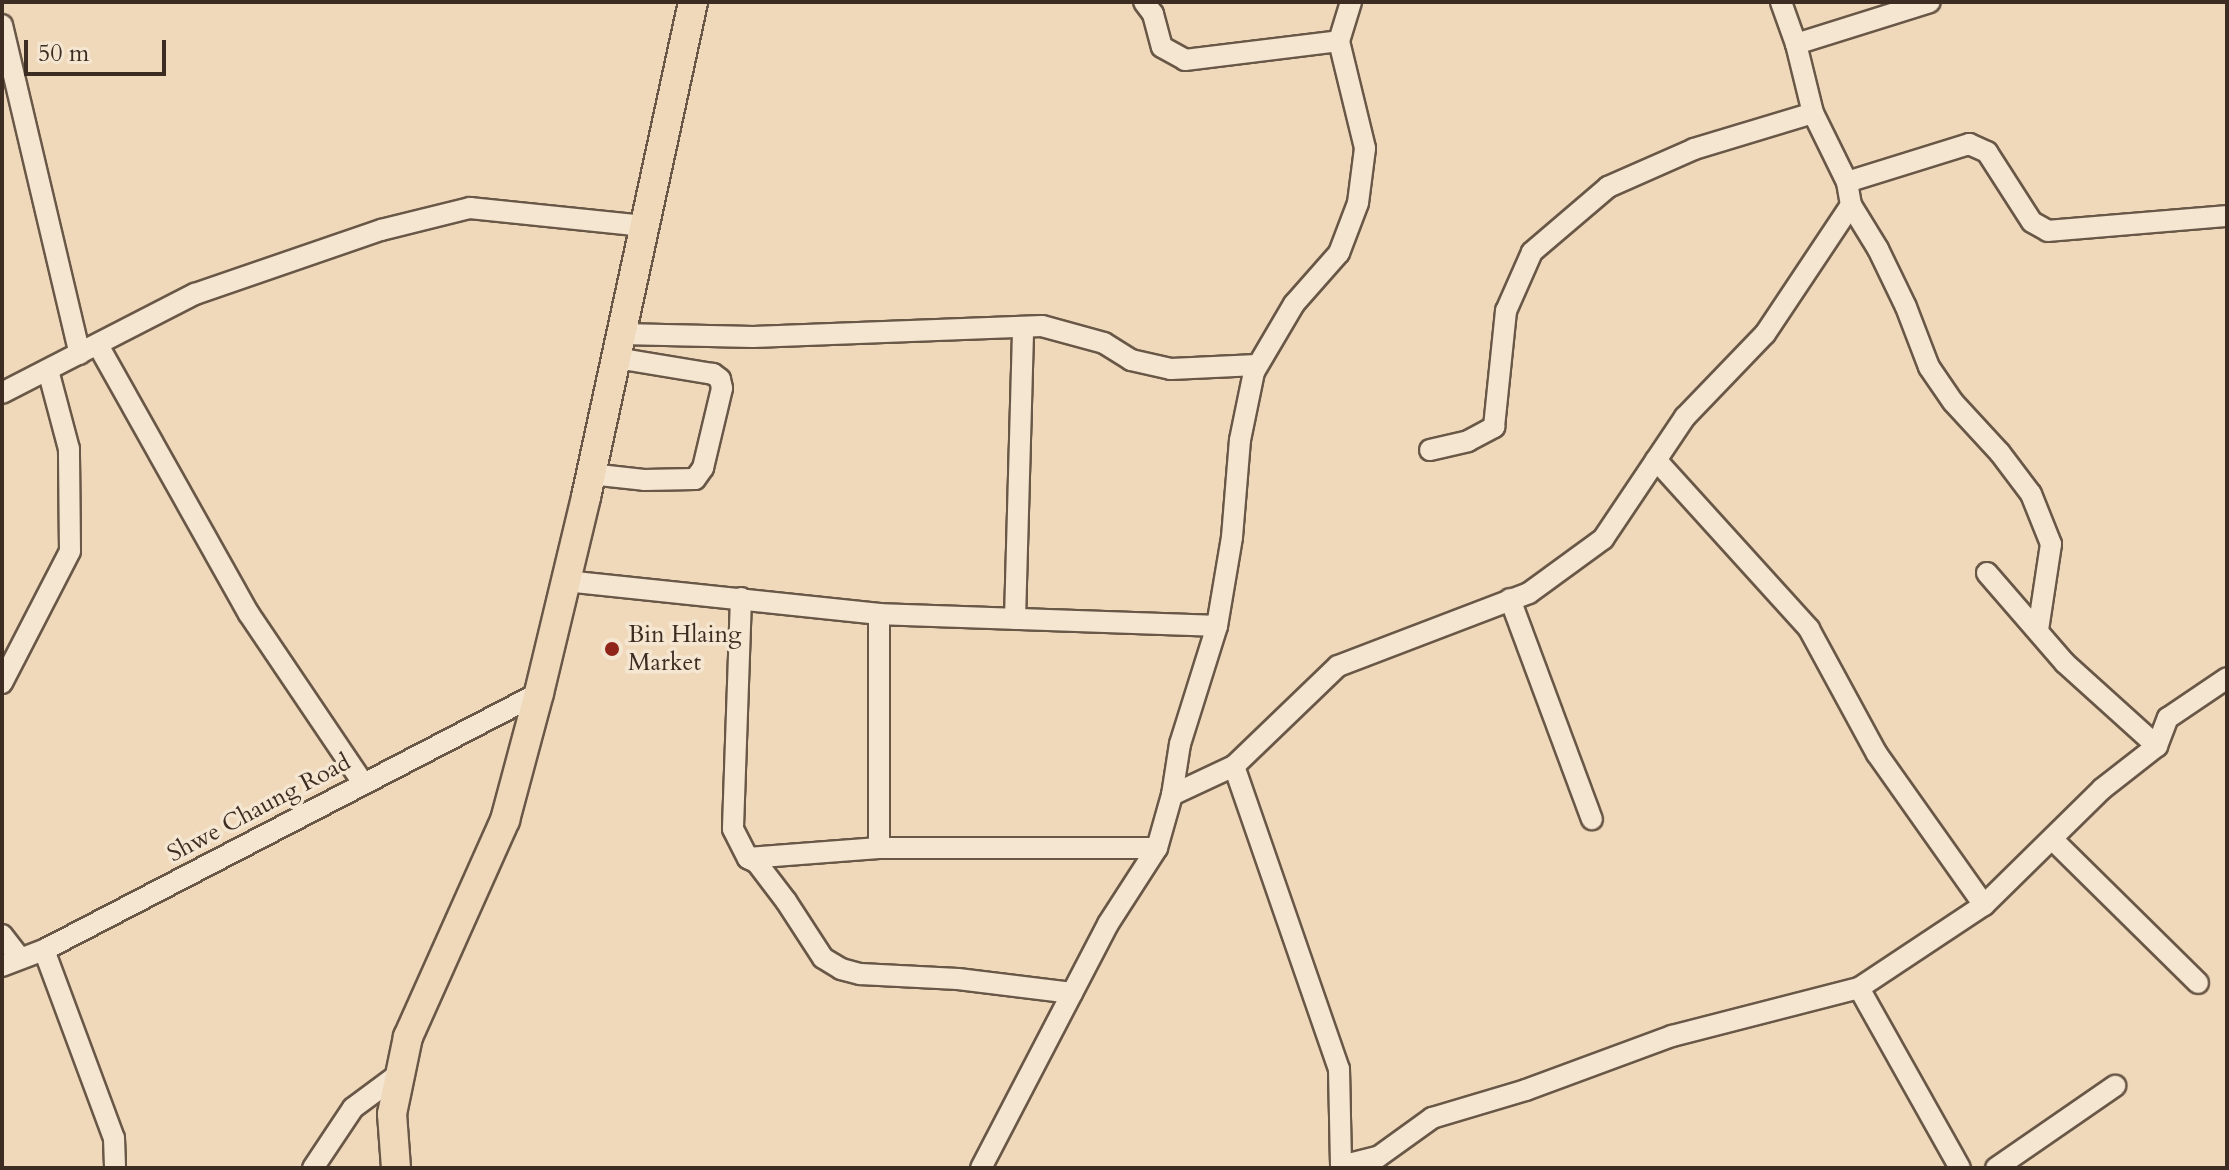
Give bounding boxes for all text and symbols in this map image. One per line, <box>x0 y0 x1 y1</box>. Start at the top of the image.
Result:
scale bar <box>28 24 170 74</box>
text: 50 m <box>38 37 89 70</box>
place label: Bin Hlaing Market <box>628 621 742 677</box>
marker: Bin Hlaing Market <box>603 640 621 658</box>
street label: Shwe Chaung Road <box>163 748 355 868</box>

